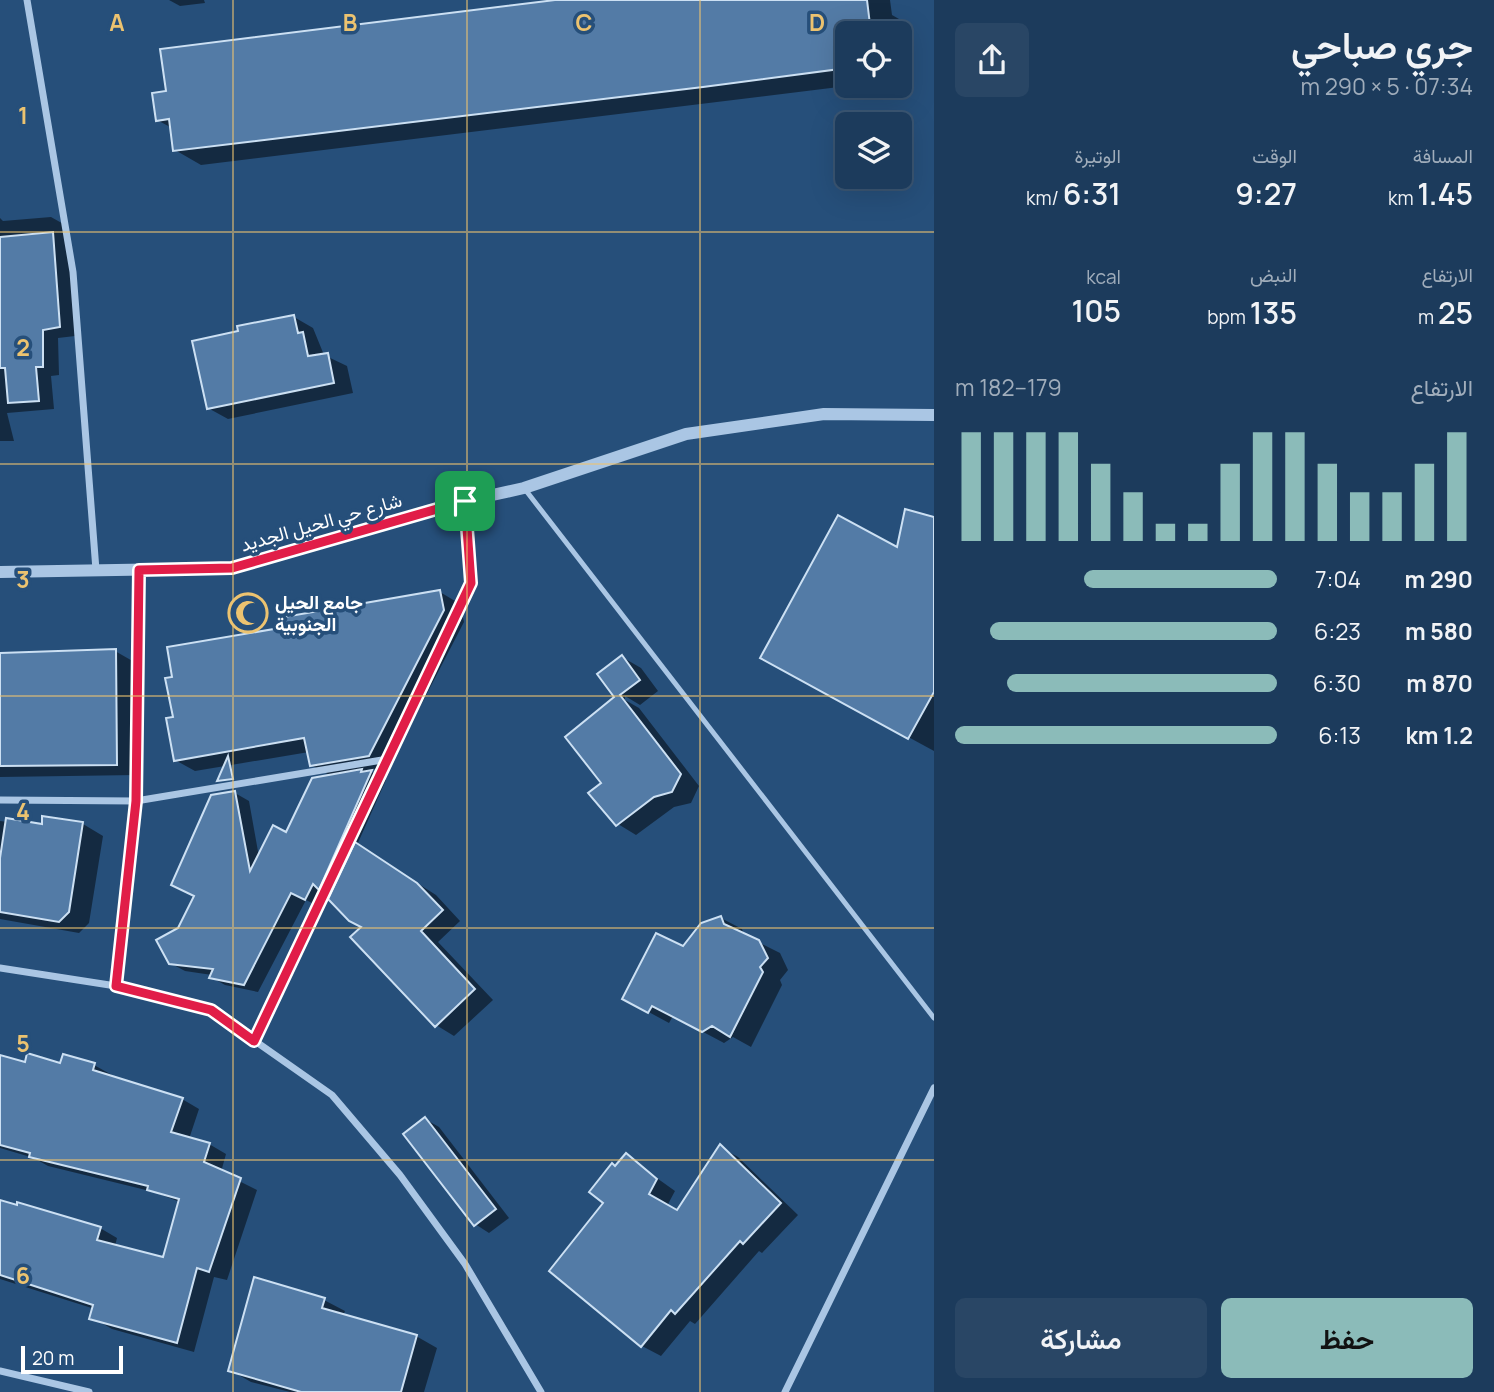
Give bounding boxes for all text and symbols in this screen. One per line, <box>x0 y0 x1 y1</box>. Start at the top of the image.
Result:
text: A <box>109 6 125 38</box>
text: B <box>343 6 357 38</box>
text: C <box>576 6 593 38</box>
text: D <box>809 6 825 38</box>
text: جري صباحي <box>1291 18 1473 70</box>
map controls <box>835 21 912 189</box>
button: locate <box>835 21 912 98</box>
button: share <box>955 23 1029 97</box>
text: 07:34 · 5 × 290 m <box>1301 70 1473 102</box>
text: 1 <box>18 99 28 131</box>
button: layers <box>835 112 912 189</box>
text: الوتيرة <box>1075 143 1121 169</box>
text: الوقت <box>1252 143 1297 169</box>
text: المسافة <box>1413 143 1473 169</box>
text: 6:31 <box>1063 173 1121 214</box>
text: 9:27 <box>1235 173 1297 214</box>
text: 1.45 <box>1417 173 1473 214</box>
text: /km <box>1026 185 1063 211</box>
text: km <box>1388 185 1417 211</box>
text: النبض <box>1250 262 1297 288</box>
text: الارتفاع <box>1421 262 1473 288</box>
text: kcal <box>1086 264 1121 290</box>
text: 105 <box>1072 290 1121 331</box>
text: 135 <box>1250 292 1297 333</box>
text: 25 <box>1438 292 1473 333</box>
text: bpm <box>1207 304 1250 330</box>
text: m <box>1418 304 1438 330</box>
text: 2 <box>16 331 30 363</box>
text: 179–182 m <box>955 371 1062 403</box>
text: الارتفاع <box>1411 371 1473 403</box>
pin <box>435 471 495 531</box>
icon: arrive <box>446 482 484 520</box>
street label: شارع حي الحيل الجديد <box>237 487 406 560</box>
text: 3 <box>16 563 30 595</box>
text: 7:04 <box>1315 563 1361 595</box>
text: 290 m <box>1405 563 1473 595</box>
place label: جامع الحيل الجنوبية <box>275 589 363 637</box>
mosque icon: جامع الحيل الجنوبية <box>227 592 269 634</box>
text: 6:23 <box>1314 615 1361 647</box>
text: 580 m <box>1405 615 1473 647</box>
text: 6:30 <box>1313 667 1361 699</box>
text: 870 m <box>1406 667 1473 699</box>
text: 6:13 <box>1318 719 1361 751</box>
text: 1.2 km <box>1405 719 1473 751</box>
text: 4 <box>16 795 30 827</box>
text: 5 <box>16 1027 30 1059</box>
text: 6 <box>16 1259 30 1291</box>
button: مشاركة <box>955 1298 1207 1378</box>
button: حفظ <box>1221 1298 1473 1378</box>
scale bar <box>21 1343 122 1375</box>
text: 20 m <box>32 1345 74 1371</box>

